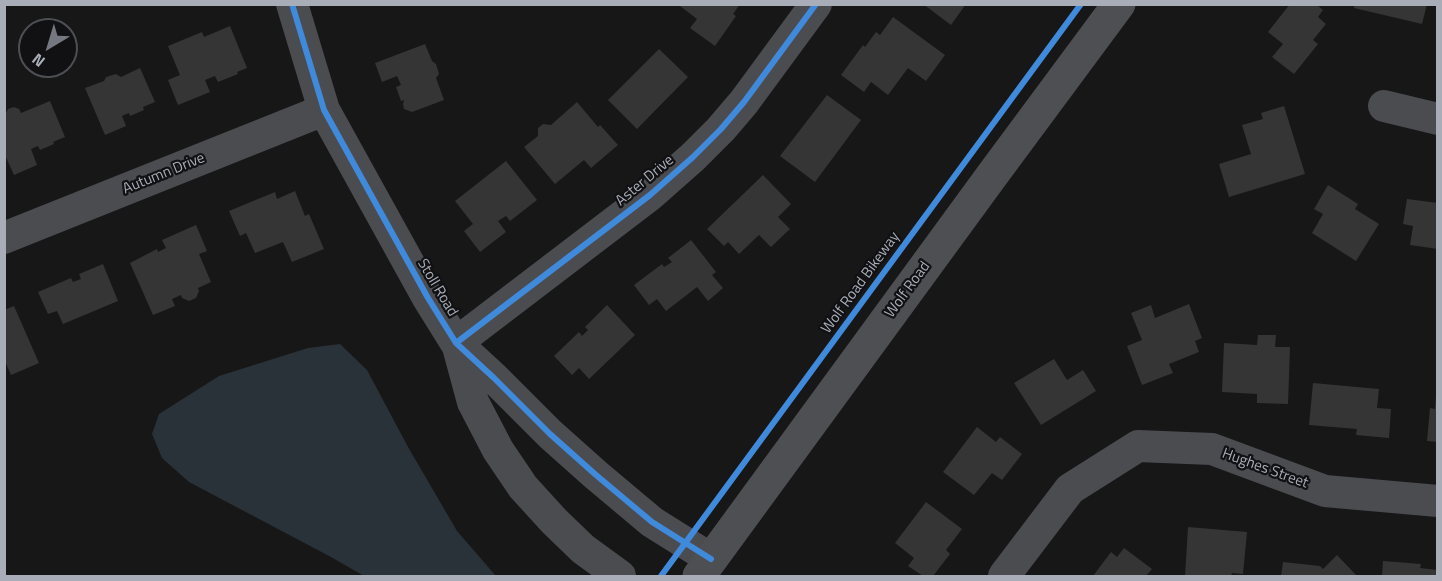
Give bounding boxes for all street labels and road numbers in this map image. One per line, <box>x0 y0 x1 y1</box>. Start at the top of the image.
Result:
street label: Autumn Drive <box>120 149 208 199</box>
street label: Aster Drive <box>612 152 678 210</box>
street label: Wolf Road Bikeway <box>818 229 904 337</box>
street label: Stoll Road <box>413 256 461 320</box>
street label: Wolf Road <box>882 258 934 322</box>
street label: Hughes Street <box>1219 445 1311 493</box>

